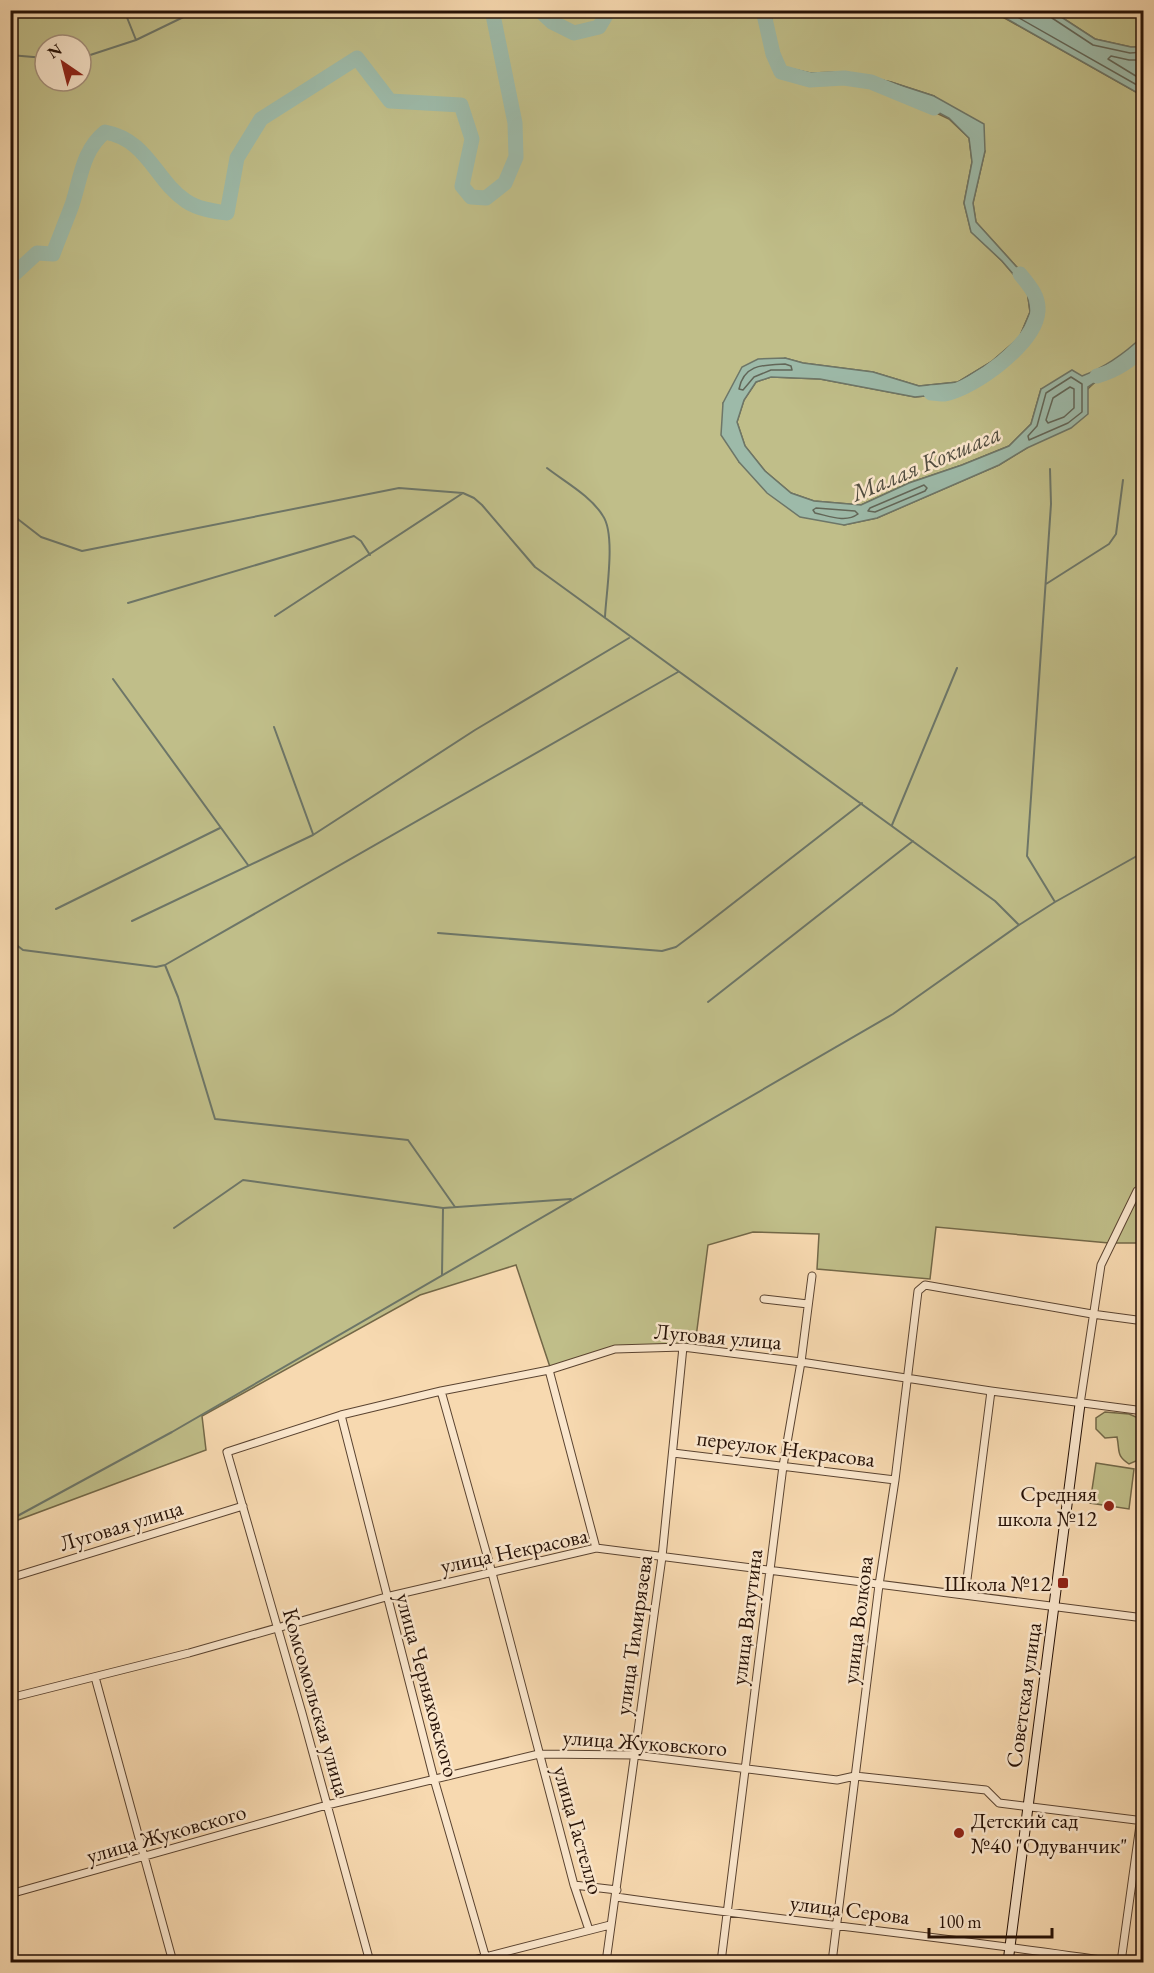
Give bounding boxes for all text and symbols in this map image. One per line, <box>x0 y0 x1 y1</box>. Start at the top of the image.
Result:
north arrow <box>33 33 93 93</box>
text: N <box>43 39 66 63</box>
water label: Малая Кокшага <box>844 417 1006 509</box>
street label: Луговая улица <box>653 1316 783 1357</box>
street label: переулок Некрасова <box>695 1423 877 1474</box>
place label: Средняя школа №12 <box>997 1479 1097 1533</box>
street label: Луговая улица <box>56 1493 187 1558</box>
marker: Средняя школа №12 <box>1102 1499 1116 1513</box>
street label: улица Некрасова <box>438 1521 591 1580</box>
street label: улица Ватутина <box>724 1547 769 1687</box>
street label: улица Тимирязева <box>608 1553 659 1717</box>
street label: улица Волкова <box>835 1554 880 1686</box>
place label: Школа №12 <box>944 1569 1051 1598</box>
marker: Школа №12 <box>1056 1576 1070 1590</box>
street label: улица Черняховского <box>389 1590 466 1780</box>
street label: Комсомольская улица <box>276 1605 357 1800</box>
street label: Советская улица <box>999 1620 1048 1770</box>
street label: улица Жуковского <box>562 1722 728 1763</box>
street label: улица Гастелло <box>546 1763 611 1898</box>
street label: улица Жуковского <box>83 1797 249 1870</box>
place label: Детский сад №40 "Одуванчик" <box>971 1806 1128 1860</box>
marker: Детский сад №40 "Одуванчик" <box>952 1826 966 1840</box>
street label: улица Серова <box>788 1888 912 1931</box>
scale bar <box>929 1901 1052 1939</box>
text: 100 m <box>938 1910 982 1933</box>

